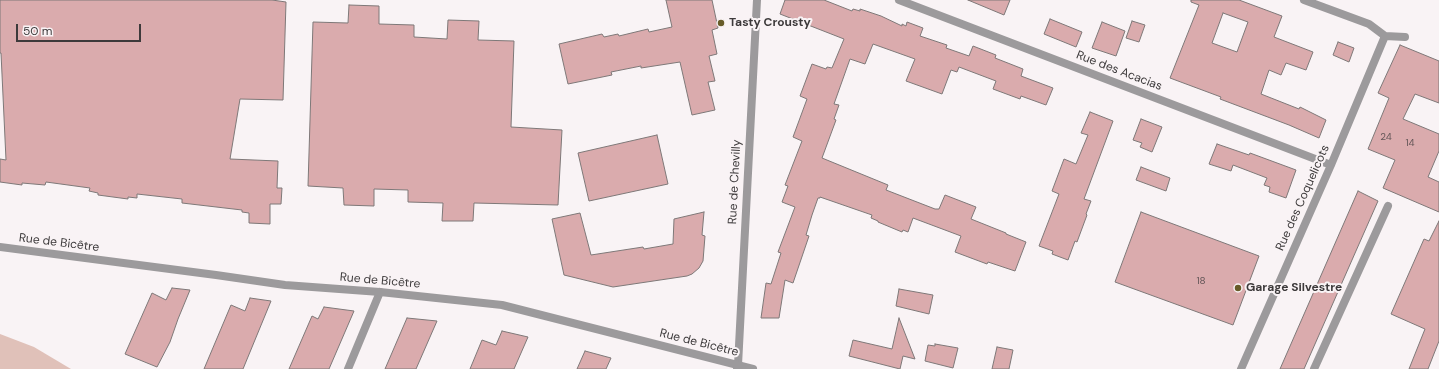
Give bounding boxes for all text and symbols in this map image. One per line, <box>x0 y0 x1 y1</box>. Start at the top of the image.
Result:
scale bar <box>18 16 143 42</box>
place label: Tasty Crousty <box>729 16 811 30</box>
marker: Tasty Crousty <box>716 18 726 28</box>
text: 50 m <box>23 23 52 39</box>
street label: Rue des Acacias <box>1074 48 1164 94</box>
house number: 24 <box>1380 131 1392 143</box>
house number: 14 <box>1405 137 1415 149</box>
street label: Rue de Chevilly <box>726 139 744 225</box>
street label: Rue des Coquelicots <box>1273 143 1333 253</box>
street label: Rue de Bicêtre <box>18 231 100 255</box>
street label: Rue de Bicêtre <box>339 270 421 292</box>
house number: 18 <box>1196 275 1206 287</box>
place label: Garage Silvestre <box>1246 281 1342 295</box>
marker: Garage Silvestre <box>1233 283 1243 293</box>
street label: Rue de Bicêtre <box>658 326 740 360</box>

